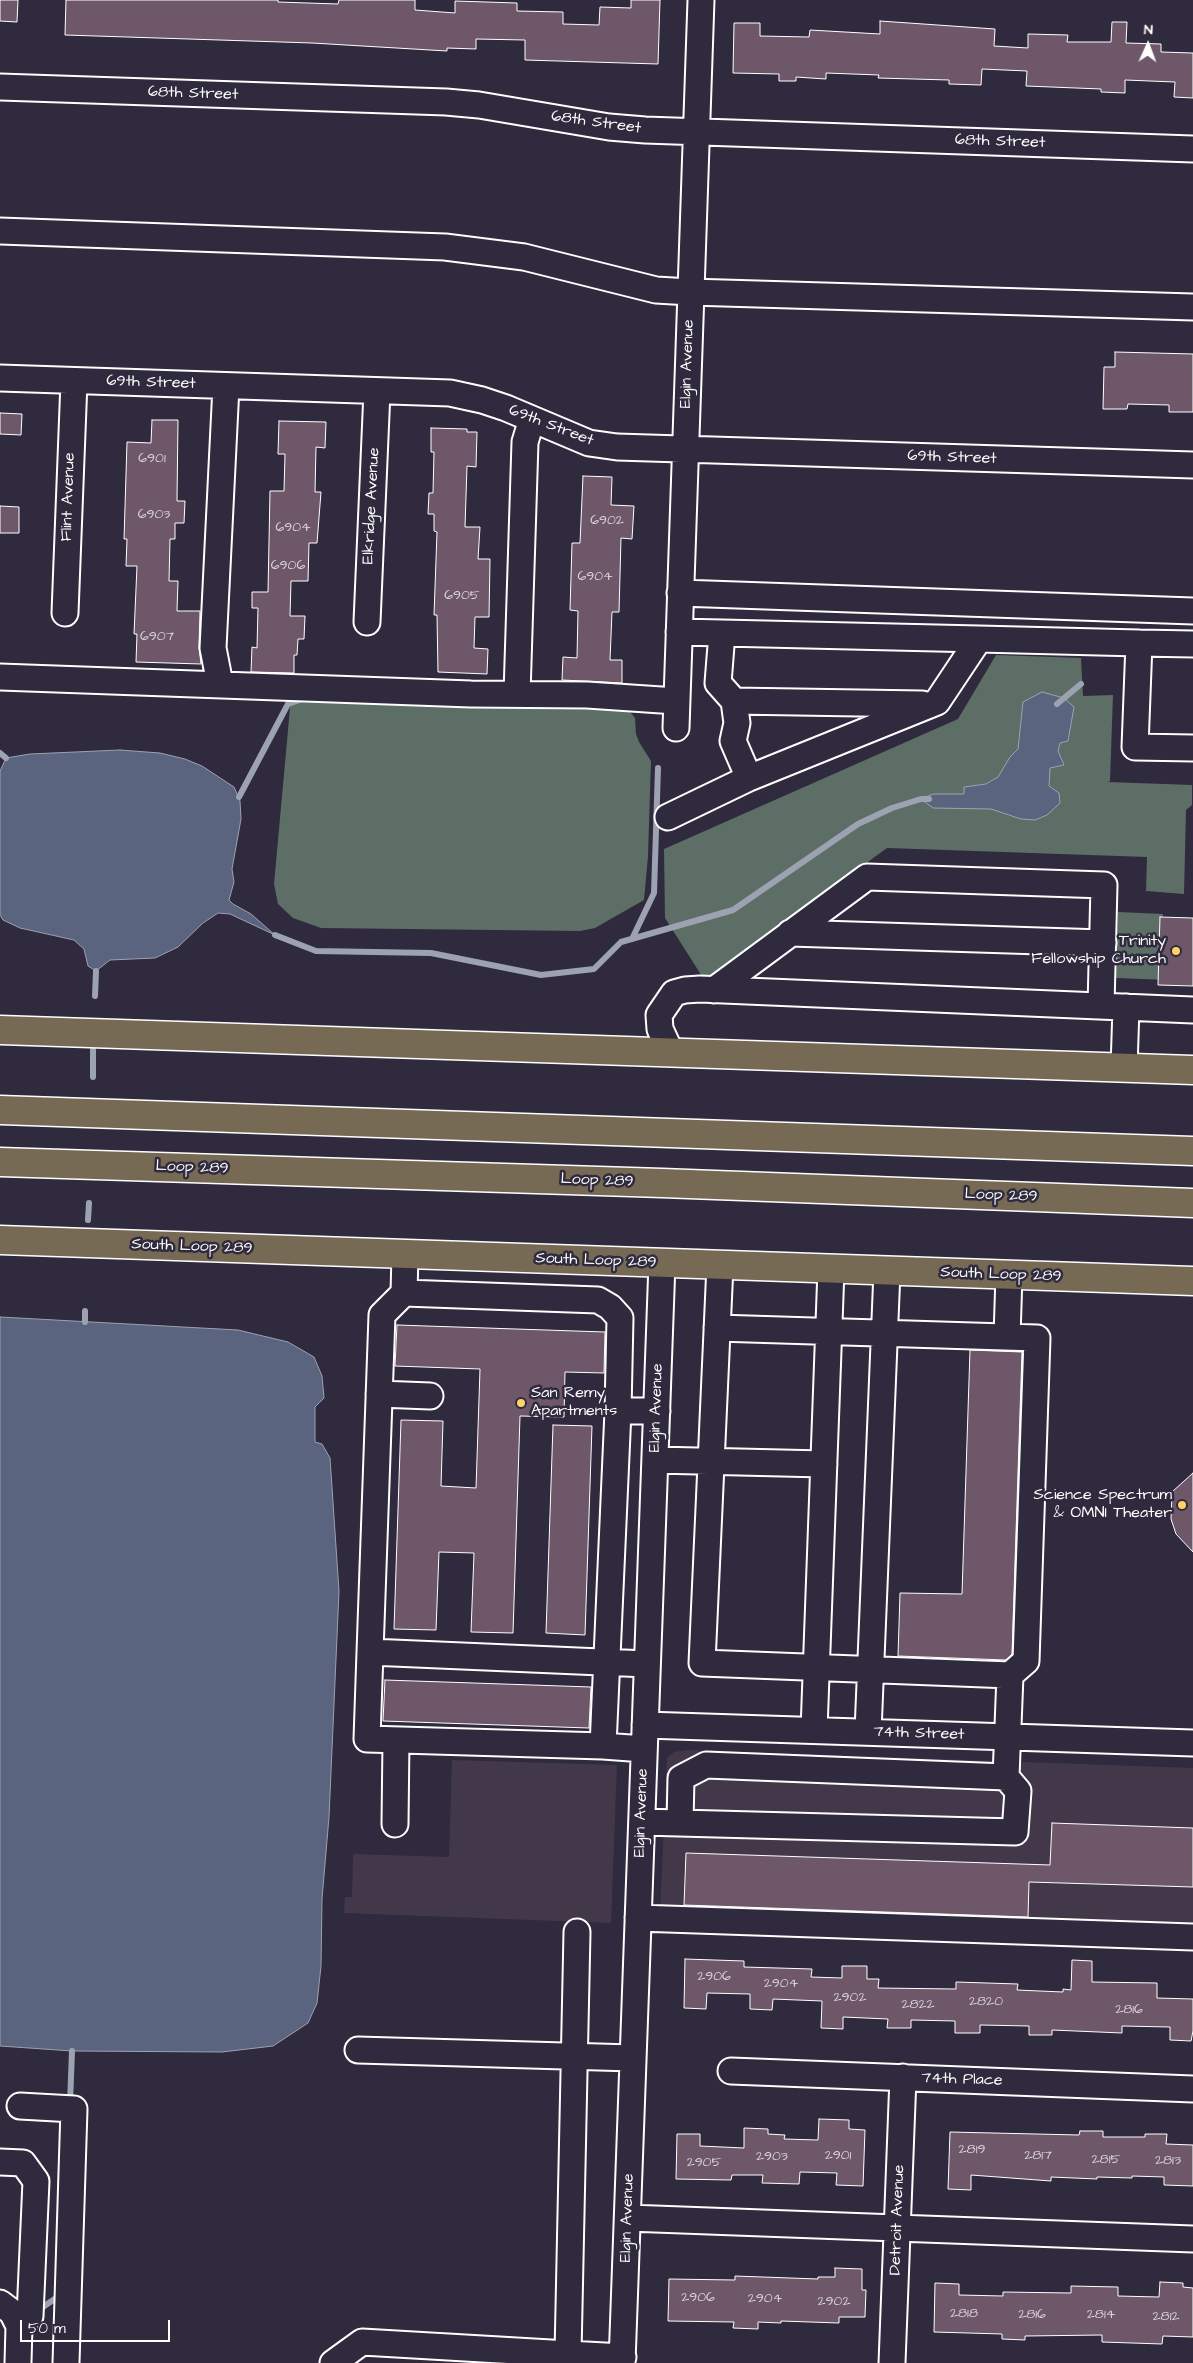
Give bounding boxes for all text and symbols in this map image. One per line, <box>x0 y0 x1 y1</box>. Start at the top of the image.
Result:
north arrow <box>1123 20 1173 70</box>
text: N <box>1144 20 1153 40</box>
street label: 68th Street <box>147 83 239 105</box>
street label: 68th Street <box>550 107 642 139</box>
street label: 68th Street <box>954 131 1046 153</box>
street label: Elgin Avenue <box>677 319 699 409</box>
street label: 69th Street <box>106 372 196 394</box>
street label: 69th Street <box>506 401 596 451</box>
street label: Elkridge Avenue <box>359 447 385 565</box>
street label: 69th Street <box>907 447 997 469</box>
house number: 6901 <box>138 451 166 467</box>
street label: Flint Avenue <box>58 452 80 542</box>
house number: 6903 <box>138 507 170 523</box>
house number: 6902 <box>590 513 624 529</box>
house number: 6904 <box>275 520 311 536</box>
house number: 6906 <box>271 558 305 574</box>
house number: 6904 <box>577 569 613 585</box>
house number: 6905 <box>444 588 480 604</box>
house number: 6907 <box>140 629 174 645</box>
place label: Trinity Fellowship Church <box>1031 932 1166 970</box>
marker: Trinity Fellowship Church <box>1170 945 1182 957</box>
street label: Loop 289 <box>155 1157 229 1179</box>
street label: Loop 289 <box>560 1170 634 1192</box>
street label: Loop 289 <box>964 1185 1038 1207</box>
street label: South Loop 289 <box>131 1235 253 1259</box>
street label: South Loop 289 <box>535 1249 657 1273</box>
street label: South Loop 289 <box>940 1263 1062 1287</box>
street label: Elgin Avenue <box>646 1363 668 1453</box>
place label: San Remy Apartments <box>531 1384 617 1422</box>
marker: San Remy Apartments <box>515 1397 527 1409</box>
place label: Science Spectrum & OMNI Theater <box>1033 1486 1172 1524</box>
marker: Science Spectrum & OMNI Theater <box>1176 1499 1188 1511</box>
street label: 74th Street <box>873 1723 965 1745</box>
street label: Elgin Avenue <box>631 1768 653 1858</box>
house number: 2906 <box>697 1969 731 1985</box>
house number: 2904 <box>764 1976 798 1992</box>
house number: 2902 <box>834 1990 866 2006</box>
house number: 2820 <box>969 1994 1003 2010</box>
house number: 2822 <box>901 1997 935 2013</box>
house number: 2816 <box>1115 2002 1143 2018</box>
street label: 74th Place <box>921 2069 1003 2091</box>
house number: 2819 <box>959 2142 985 2158</box>
house number: 2901 <box>825 2148 851 2164</box>
house number: 2817 <box>1024 2148 1052 2164</box>
house number: 2903 <box>756 2149 788 2165</box>
house number: 2815 <box>1092 2152 1120 2168</box>
house number: 2813 <box>1155 2153 1181 2169</box>
house number: 2905 <box>687 2155 721 2171</box>
street label: Detroit Avenue <box>886 2164 910 2276</box>
street label: Elgin Avenue <box>617 2173 639 2263</box>
house number: 2906 <box>681 2290 715 2306</box>
house number: 2904 <box>748 2291 782 2307</box>
house number: 2902 <box>818 2294 850 2310</box>
house number: 2818 <box>950 2306 978 2322</box>
house number: 2816 <box>1018 2307 1046 2323</box>
house number: 2814 <box>1087 2307 1115 2323</box>
house number: 2812 <box>1153 2309 1179 2325</box>
scale bar <box>22 2310 172 2342</box>
text: 50 m <box>28 2318 66 2339</box>

